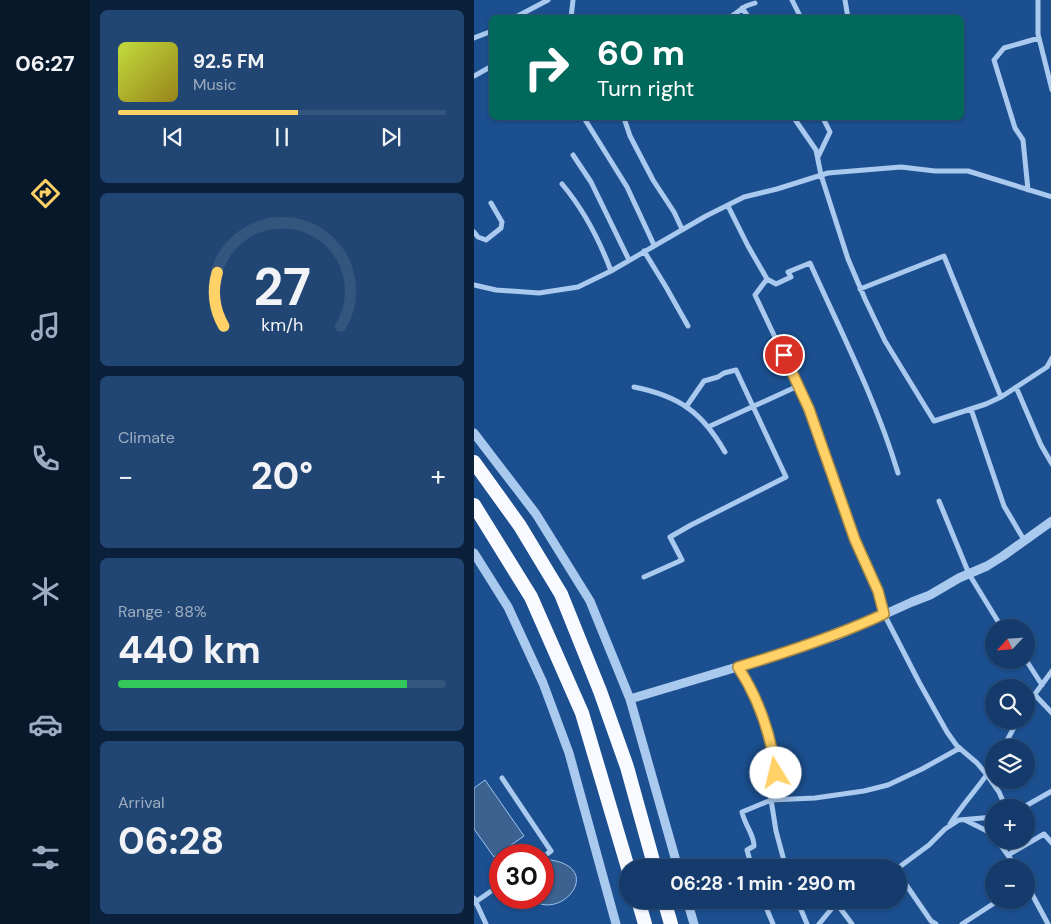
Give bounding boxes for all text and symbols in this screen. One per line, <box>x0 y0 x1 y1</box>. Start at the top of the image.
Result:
text: 60 m <box>597 30 685 76</box>
icon: right <box>514 35 579 100</box>
text: 06:27 <box>15 49 75 78</box>
text: 92.5 FM <box>193 49 264 74</box>
text: Music <box>193 74 237 95</box>
text: Turn right <box>597 74 694 103</box>
icon: previous <box>159 123 187 151</box>
icon: pause <box>268 123 296 151</box>
icon: next <box>377 123 405 151</box>
icon: directions <box>28 176 63 211</box>
text: 27 <box>253 253 311 321</box>
icon: music <box>28 309 63 344</box>
text: km/h <box>261 313 303 337</box>
pin <box>763 334 805 376</box>
icon: arrive <box>770 341 798 369</box>
text: Climate <box>118 427 175 448</box>
icon: phone <box>28 441 63 476</box>
text: 20° <box>251 451 313 501</box>
text: − <box>118 458 133 495</box>
text: + <box>431 458 446 495</box>
icon: climate <box>28 574 63 609</box>
text: Range · 88% <box>118 601 207 622</box>
north arrow <box>985 619 1035 669</box>
map controls <box>985 619 1035 909</box>
text: 440 km <box>118 625 261 675</box>
button: search <box>985 679 1035 729</box>
icon: car <box>28 707 63 742</box>
button: layers <box>985 739 1035 789</box>
position arrow <box>749 746 801 798</box>
text: Arrival <box>118 792 165 813</box>
button: + <box>985 799 1035 849</box>
text: 06:28 <box>118 816 224 866</box>
icon: filters <box>28 840 63 875</box>
speed limit sign: 30 <box>489 844 554 909</box>
button: − <box>985 859 1035 909</box>
text: 06:28 · 1 min · 290 m <box>670 871 856 896</box>

